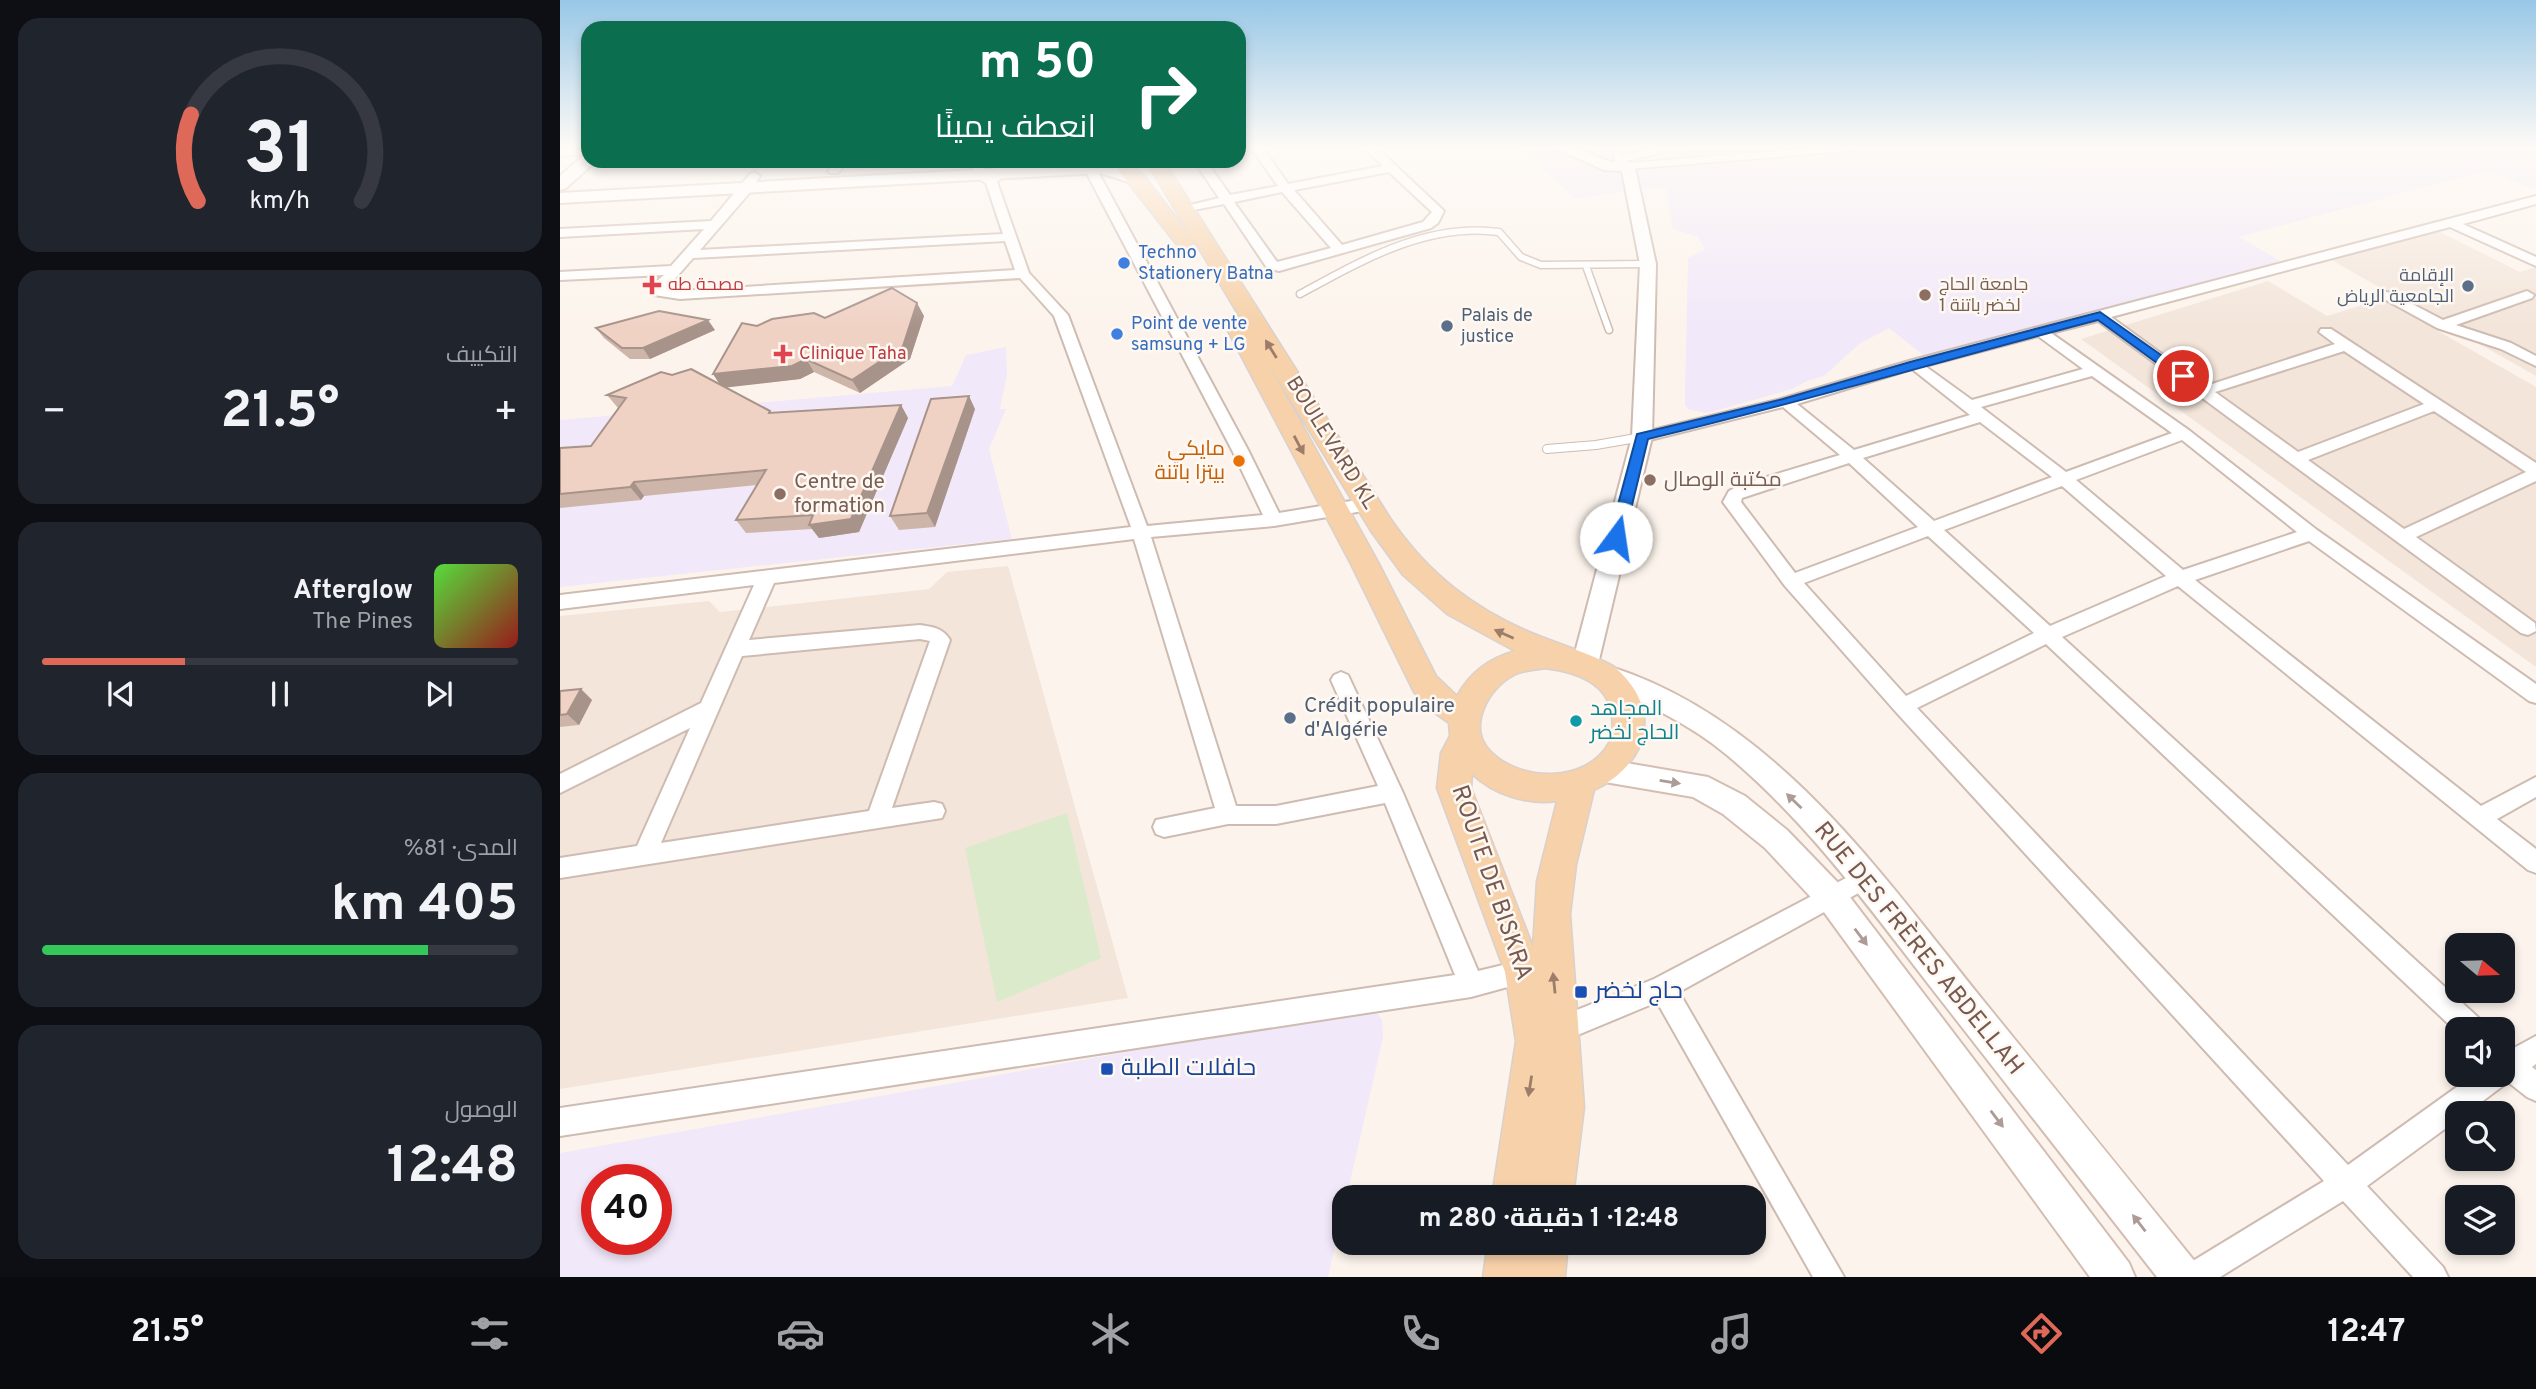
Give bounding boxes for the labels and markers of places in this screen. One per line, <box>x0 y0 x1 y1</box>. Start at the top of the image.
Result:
place label: Techno Stationery Batna <box>1138 242 1274 286</box>
marker: Techno Stationery Batna <box>1116 255 1132 271</box>
place label: الإقامة الجامعية الرياض <box>2337 265 2454 309</box>
place label: مصحة طه <box>668 274 744 297</box>
place label: جامعة الحاج لخضر باتنة 1 <box>1939 274 2028 318</box>
marker: مصحة طه <box>642 275 662 295</box>
marker: الإقامة الجامعية الرياض <box>2460 278 2476 294</box>
marker: جامعة الحاج لخضر باتنة 1 <box>1917 287 1933 303</box>
place label: Palais de justice <box>1460 305 1533 349</box>
place label: Point de vente samsung + LG <box>1131 313 1247 357</box>
marker: Palais de justice <box>1439 318 1455 334</box>
marker: Point de vente samsung + LG <box>1109 326 1125 342</box>
place label: Clinique Taha <box>799 343 907 366</box>
marker: Clinique Taha <box>773 344 793 364</box>
pin <box>2153 346 2213 406</box>
place label: مايكي بيتزا باتنة <box>1154 436 1225 487</box>
marker: مايكي بيتزا باتنة <box>1231 453 1247 469</box>
place label: مكتبة الوصال <box>1664 467 1782 494</box>
place label: Centre de formation <box>794 469 885 520</box>
marker: مكتبة الوصال <box>1642 472 1658 488</box>
marker: Centre de formation <box>772 486 788 502</box>
place label: Crédit populaire d'Algérie <box>1304 693 1455 744</box>
place label: المجاهد الحاج لخضر <box>1589 696 1679 747</box>
marker: Crédit populaire d'Algérie <box>1282 710 1298 726</box>
marker: المجاهد الحاج لخضر <box>1568 713 1584 729</box>
place label: حاج لخضر <box>1593 977 1683 1007</box>
marker: حاج لخضر <box>1573 984 1589 1000</box>
place label: حافلات الطلبة <box>1121 1054 1256 1084</box>
marker: حافلات الطلبة <box>1099 1061 1115 1077</box>

